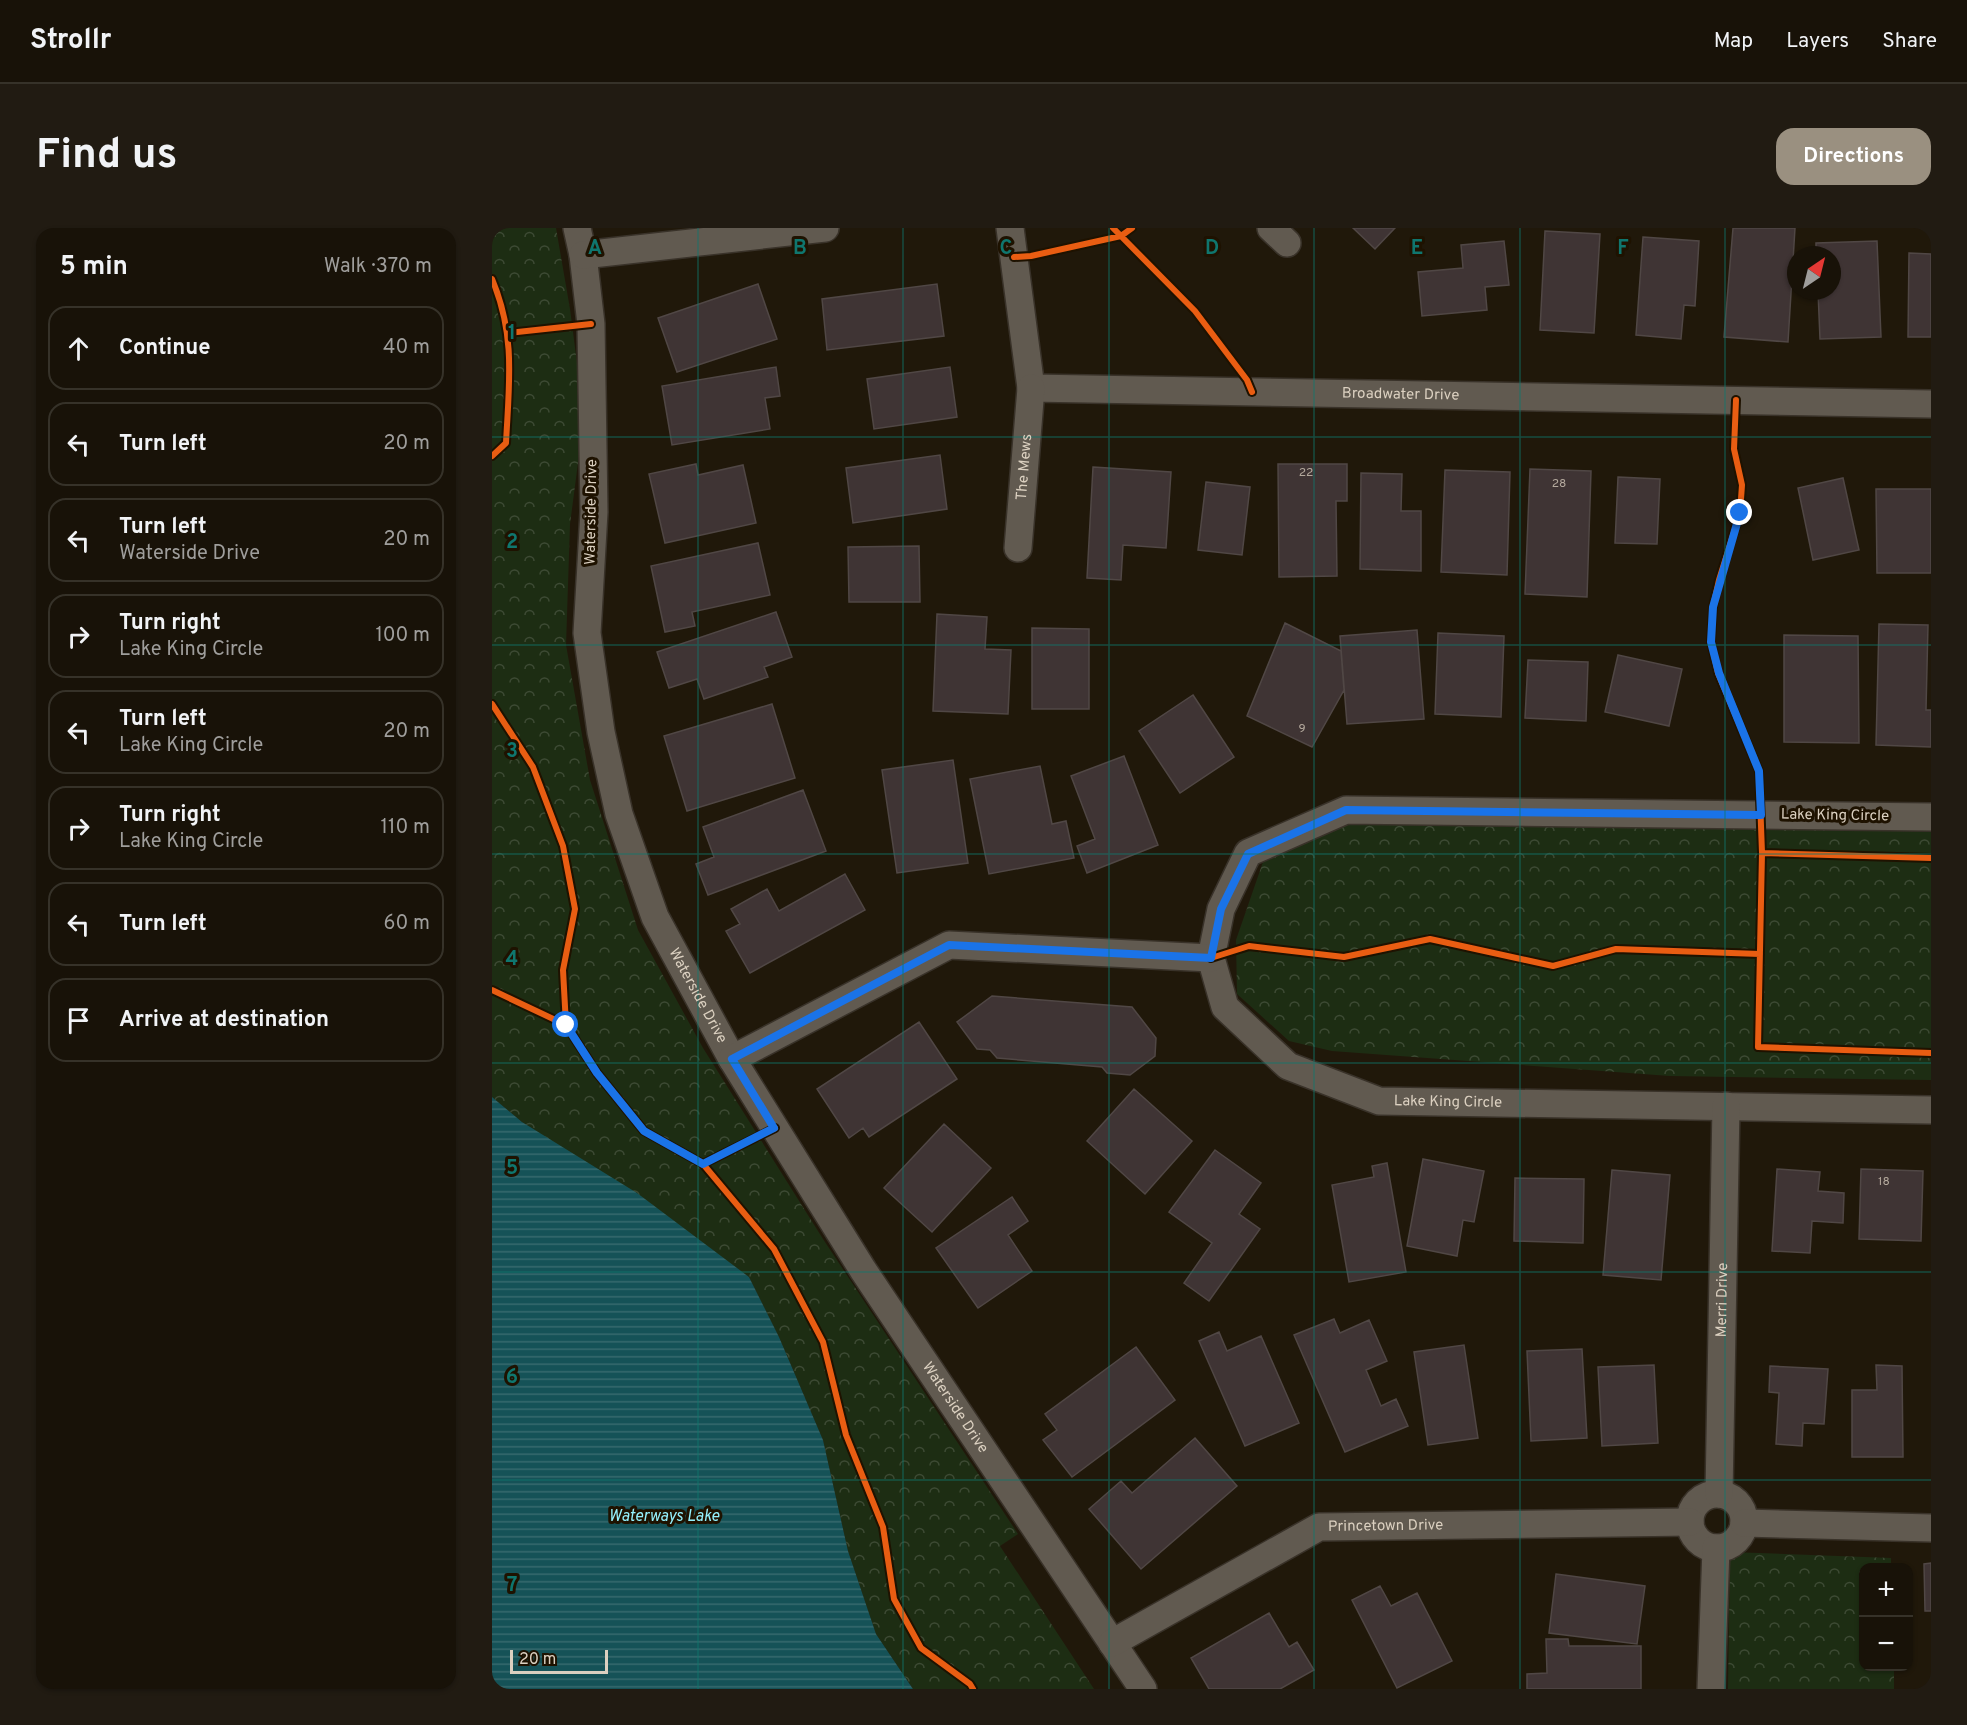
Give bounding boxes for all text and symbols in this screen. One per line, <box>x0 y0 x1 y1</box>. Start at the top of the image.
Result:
text: Strollr <box>30 23 112 59</box>
text: Map <box>1714 28 1753 55</box>
text: Layers <box>1786 28 1849 55</box>
text: Share <box>1882 28 1937 55</box>
button: Directions <box>1776 128 1931 185</box>
text: Find us <box>36 130 177 183</box>
text: A <box>588 236 602 262</box>
text: B <box>793 236 807 262</box>
text: C <box>1000 236 1012 262</box>
text: D <box>1205 236 1219 262</box>
text: E <box>1411 236 1423 262</box>
text: F <box>1617 236 1629 262</box>
north arrow <box>1787 246 1841 300</box>
text: 5 min <box>60 251 128 284</box>
text: Walk · 370 m <box>324 254 432 280</box>
text: 1 <box>508 321 516 347</box>
icon: ahead <box>62 332 95 365</box>
text: Continue <box>119 335 210 362</box>
text: 40 m <box>383 335 430 361</box>
street label: Broadwater Drive <box>1342 384 1459 405</box>
icon: left <box>62 428 95 461</box>
text: Turn left <box>119 431 207 458</box>
text: 20 m <box>383 431 430 457</box>
street label: The Mews <box>1012 433 1037 501</box>
street label: Waterside Drive <box>582 459 602 565</box>
house number: 22 <box>1299 465 1313 481</box>
house number: 28 <box>1552 476 1566 492</box>
route end <box>1726 499 1752 525</box>
text: Turn left <box>119 514 207 541</box>
icon: left <box>62 524 95 557</box>
text: 20 m <box>383 527 430 553</box>
text: 2 <box>506 530 518 556</box>
text: Waterside Drive <box>119 541 260 567</box>
text: Turn right <box>119 610 221 637</box>
icon: right <box>62 620 95 653</box>
text: 100 m <box>375 623 430 649</box>
text: Lake King Circle <box>119 637 263 663</box>
text: Turn left <box>119 706 207 733</box>
icon: left <box>62 716 95 749</box>
text: 20 m <box>383 719 430 745</box>
house number: 9 <box>1298 721 1306 737</box>
text: Lake King Circle <box>119 733 263 759</box>
text: 3 <box>506 739 518 765</box>
text: Turn right <box>119 802 221 829</box>
street label: Lake King Circle <box>1781 806 1889 826</box>
icon: right <box>62 812 95 845</box>
text: 110 m <box>381 815 430 841</box>
text: Lake King Circle <box>119 829 263 855</box>
icon: left <box>62 908 95 941</box>
text: Turn left <box>119 911 207 938</box>
text: 60 m <box>384 911 430 937</box>
street label: Waterside Drive <box>664 945 731 1047</box>
text: 4 <box>506 947 518 973</box>
icon: arrive <box>62 1004 95 1037</box>
text: Arrive at destination <box>119 1007 329 1034</box>
route start <box>552 1011 578 1037</box>
street label: Lake King Circle <box>1394 1092 1502 1113</box>
text: 5 <box>506 1156 518 1182</box>
house number: 18 <box>1878 1174 1890 1190</box>
street label: Merri Drive <box>1712 1262 1733 1338</box>
street label: Waterside Drive <box>918 1359 992 1457</box>
text: 6 <box>506 1365 518 1391</box>
water label: Waterways Lake <box>609 1507 720 1527</box>
street label: Princetown Drive <box>1328 1516 1443 1536</box>
map controls <box>1859 1563 1913 1671</box>
button: + <box>1859 1563 1913 1617</box>
text: 7 <box>507 1573 517 1599</box>
button: − <box>1859 1617 1913 1671</box>
scale bar <box>510 1647 608 1674</box>
text: 20 m <box>519 1650 556 1670</box>

